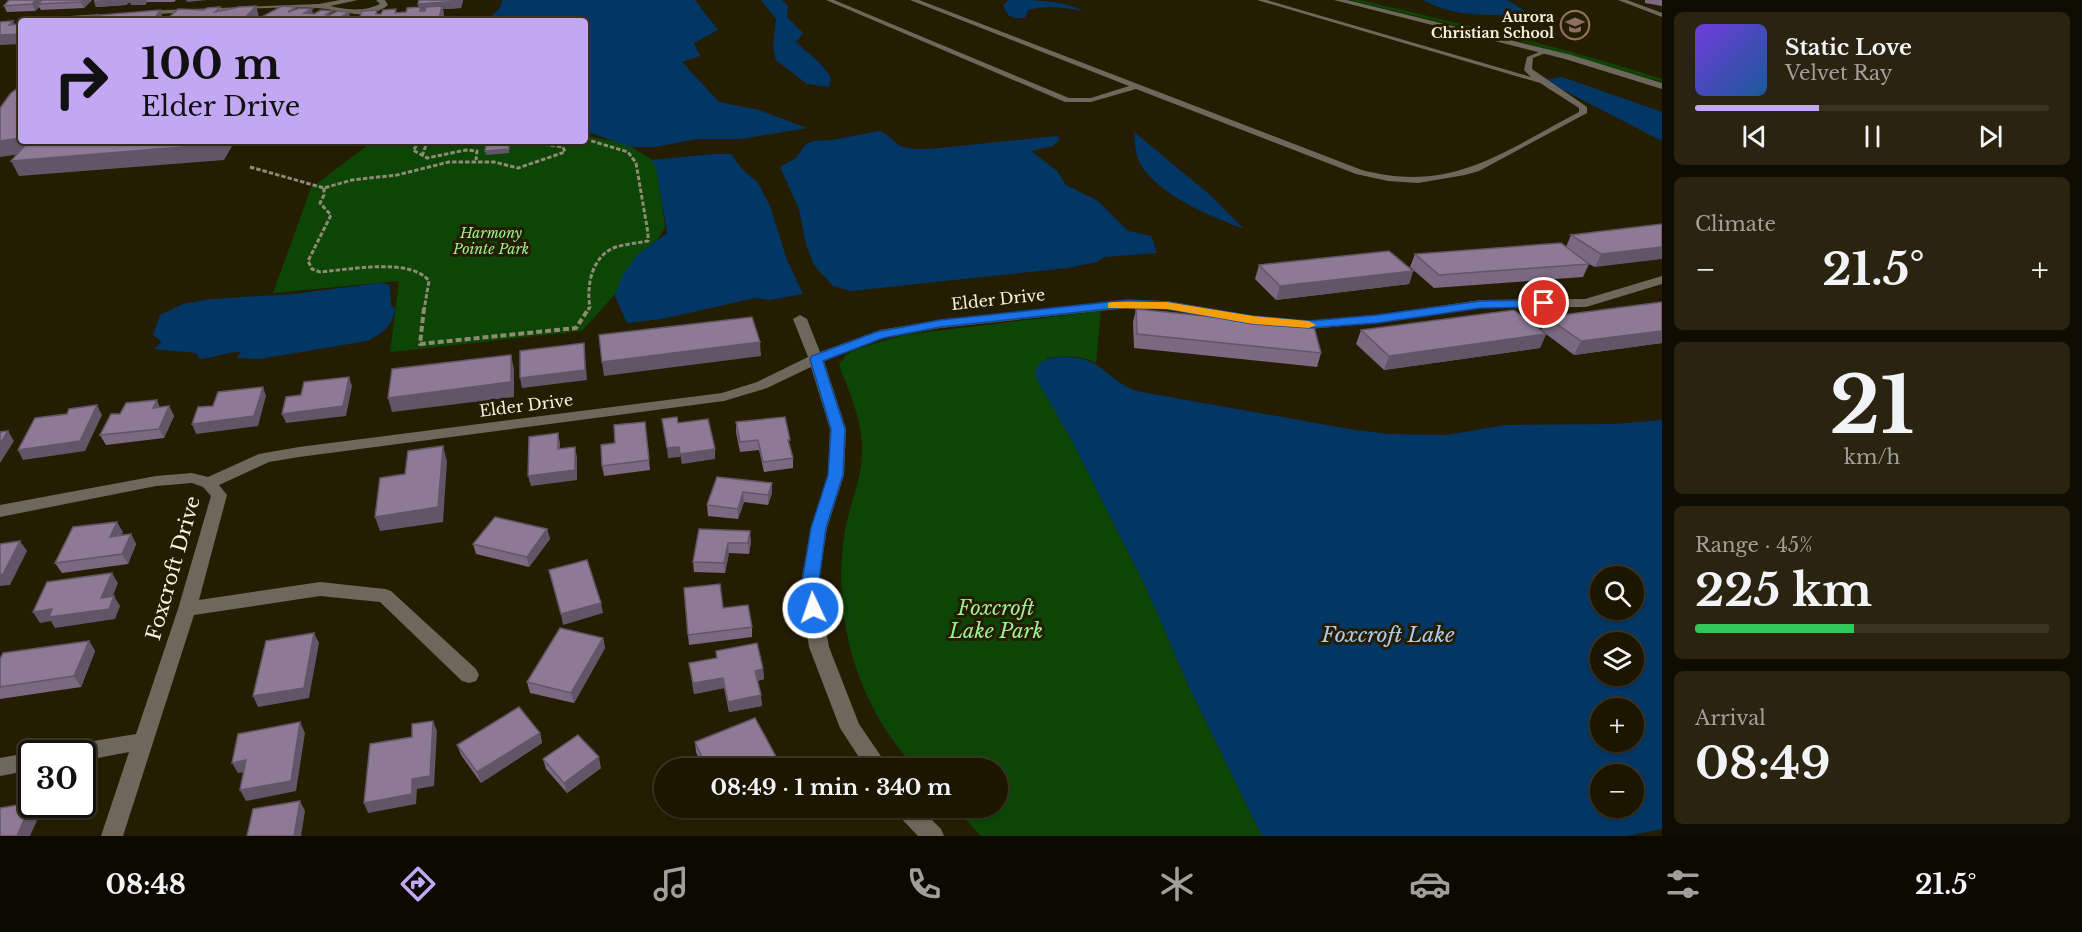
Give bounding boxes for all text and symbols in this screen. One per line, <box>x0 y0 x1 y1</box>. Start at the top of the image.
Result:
place label: Aurora Christian School <box>1431 8 1554 42</box>
school or university icon: Aurora Christian School <box>1559 9 1591 41</box>
text: Static Love <box>1785 34 1912 61</box>
text: 100 m <box>141 38 280 90</box>
icon: right <box>42 42 120 120</box>
text: Velvet Ray <box>1785 61 1893 85</box>
text: Elder Drive <box>141 90 300 123</box>
icon: previous <box>1738 120 1771 153</box>
icon: pause <box>1856 120 1889 153</box>
icon: next <box>1974 120 2007 153</box>
text: Climate <box>1695 212 1776 236</box>
park label: Harmony Pointe Park <box>452 224 529 258</box>
text: 21.5° <box>1822 241 1925 297</box>
text: − <box>1695 249 1716 290</box>
text: + <box>2031 249 2049 290</box>
pin <box>1518 277 1569 328</box>
street label: Elder Drive <box>950 284 1046 314</box>
icon: arrive <box>1527 286 1560 319</box>
text: 21 <box>1830 357 1914 454</box>
street label: Elder Drive <box>478 389 574 421</box>
text: km/h <box>1844 445 1900 469</box>
street label: Foxcroft Drive <box>141 493 205 643</box>
text: Range · 45% <box>1695 533 1813 557</box>
text: 225 km <box>1695 562 1872 618</box>
map controls <box>1590 566 1644 818</box>
button: search <box>1590 566 1644 620</box>
position arrow <box>781 576 845 640</box>
park label: Foxcroft Lake Park <box>948 596 1043 643</box>
water label: Foxcroft Lake <box>1320 622 1455 648</box>
button: layers <box>1590 632 1644 686</box>
button: + <box>1590 698 1644 752</box>
text: Arrival <box>1695 706 1766 730</box>
text: 08:49 <box>1695 735 1831 791</box>
speed limit sign: 30 <box>18 740 96 818</box>
button: − <box>1590 764 1644 818</box>
text: 08:49 · 1 min · 340 m <box>710 774 952 801</box>
icon: directions <box>397 863 439 905</box>
icon: music <box>650 863 692 905</box>
icon: phone <box>903 863 945 905</box>
icon: climate <box>1156 863 1198 905</box>
icon: car <box>1409 863 1451 905</box>
icon: filters <box>1662 863 1704 905</box>
text: 08:48 <box>106 868 186 901</box>
text: 21.5° <box>1915 868 1976 901</box>

